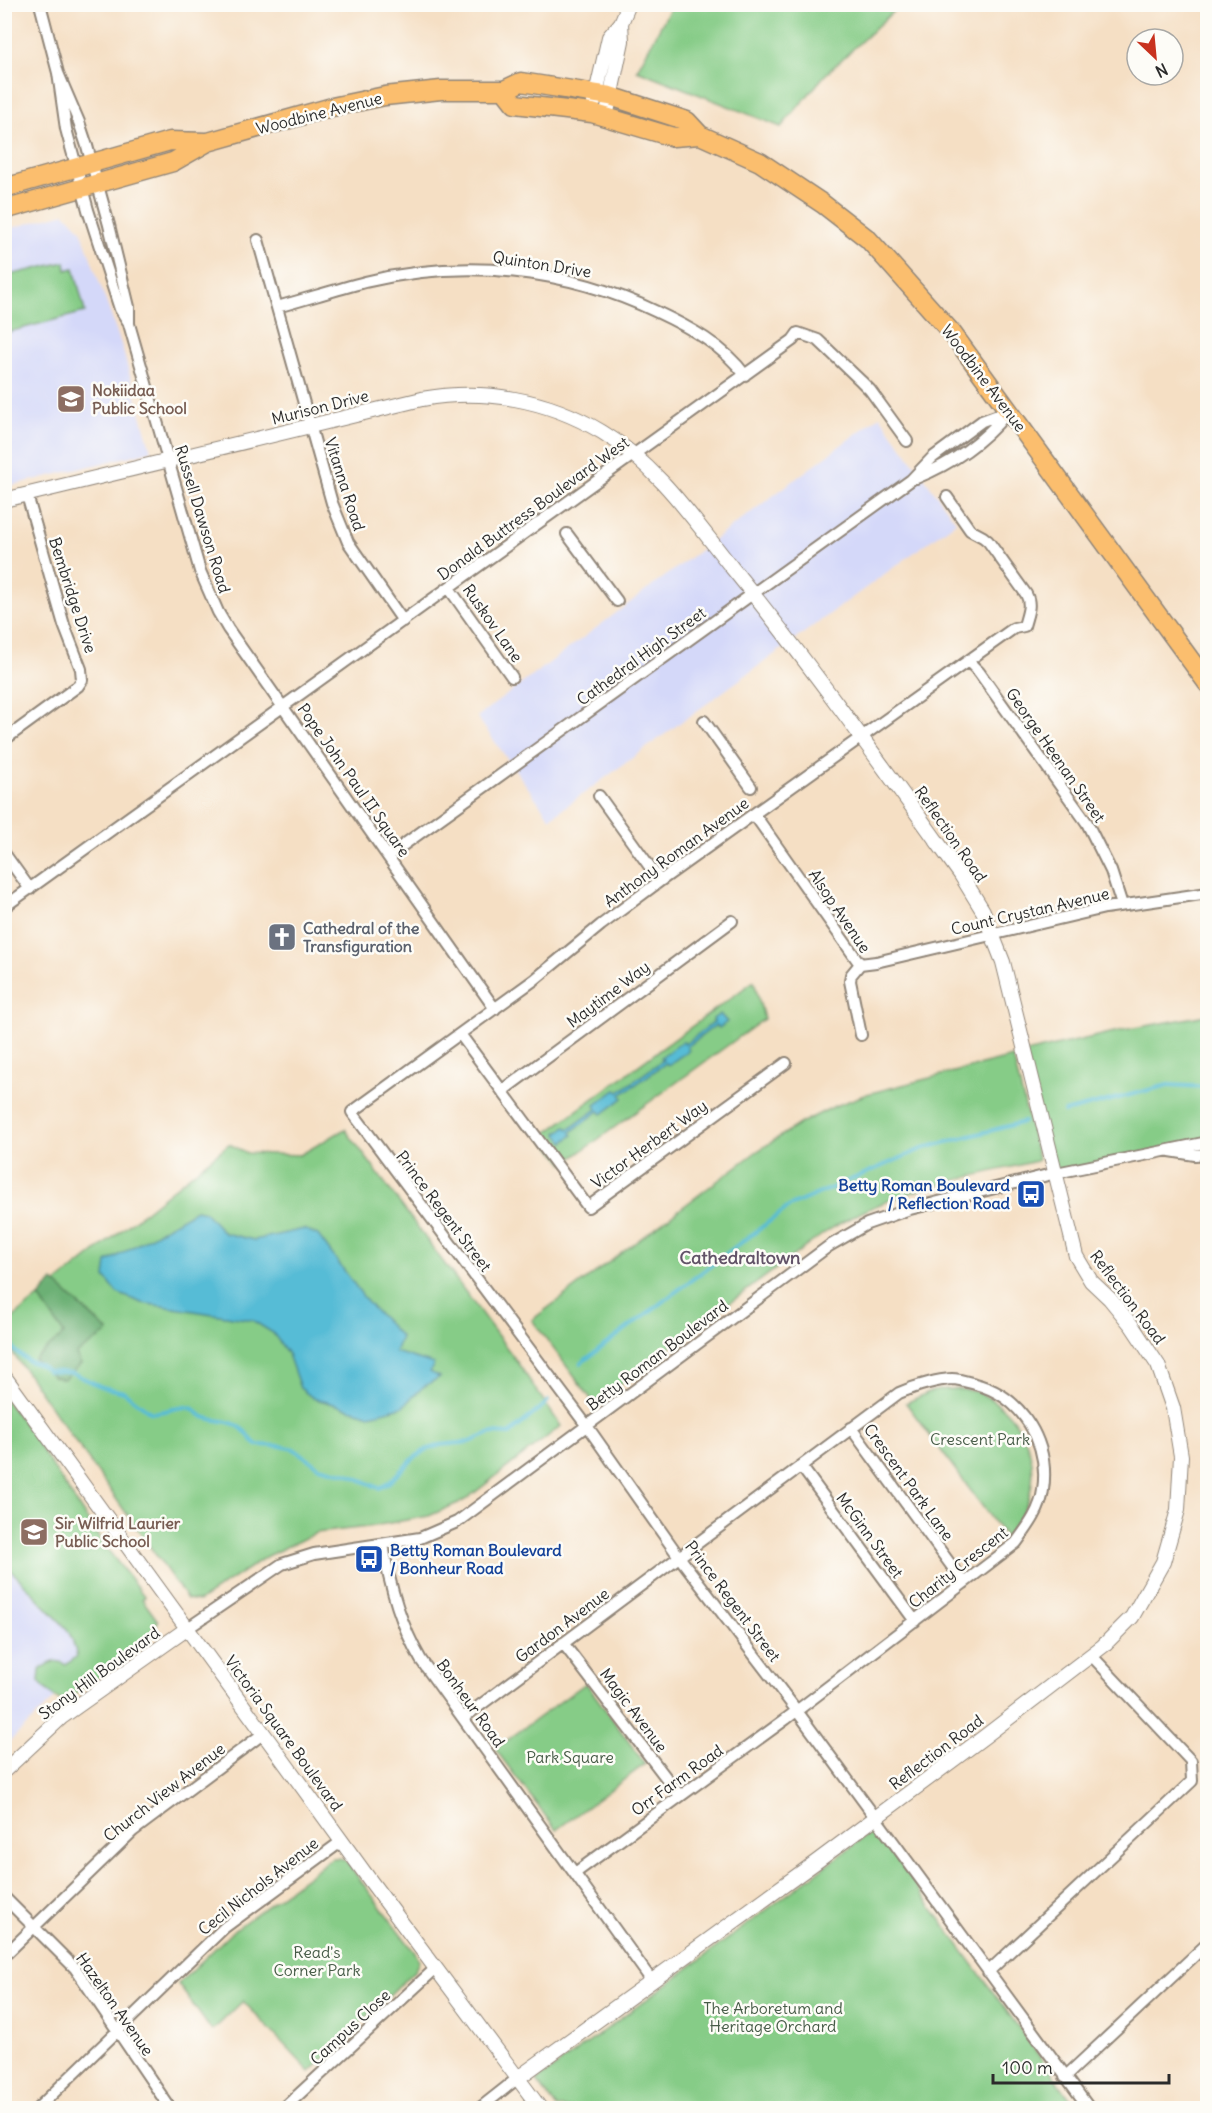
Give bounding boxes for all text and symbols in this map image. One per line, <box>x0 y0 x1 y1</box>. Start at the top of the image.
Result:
north arrow <box>1125 27 1185 87</box>
text: N <box>1152 59 1171 82</box>
street label: Woodbine Avenue <box>254 88 384 138</box>
street label: Quinton Drive <box>491 246 593 282</box>
street label: Woodbine Avenue <box>937 320 1031 436</box>
place label: Nokiidaa Public School <box>92 380 187 418</box>
school or university icon: Nokiidaa Public School <box>55 383 87 415</box>
street label: Murison Drive <box>269 385 371 429</box>
street label: Donald Buttress Boulevard West <box>433 431 633 584</box>
street label: Vitanna Road <box>320 435 370 533</box>
street label: Russell Dawson Road <box>171 443 235 595</box>
street label: Bembridge Drive <box>45 535 101 655</box>
street label: Ruskov Lane <box>459 580 527 666</box>
street label: Cathedral High Street <box>572 602 710 710</box>
street label: George Heenan Street <box>1002 684 1110 827</box>
street label: Pope John Paul II Square <box>293 699 415 861</box>
street label: Reflection Road <box>911 782 991 886</box>
street label: Anthony Roman Avenue <box>600 793 752 911</box>
street label: Alsop Avenue <box>805 865 875 957</box>
street label: Count Crystan Avenue <box>949 883 1111 939</box>
place label: Cathedral of the Transfiguration <box>303 918 420 957</box>
church icon: Cathedral of the Transfiguration <box>266 921 298 953</box>
street label: Maytime Way <box>563 956 653 1032</box>
street label: Victor Herbert Way <box>587 1095 711 1193</box>
street label: Prince Regent Street <box>392 1147 496 1276</box>
place label: Betty Roman Boulevard / Reflection Road <box>838 1175 1011 1213</box>
bus stop icon: Betty Roman Boulevard / Reflection Road <box>1015 1178 1047 1210</box>
district label: Cathedraltown <box>680 1246 801 1269</box>
street label: Reflection Road <box>1086 1246 1170 1348</box>
street label: Betty Roman Boulevard <box>582 1295 732 1415</box>
street label: Crescent Park Lane <box>860 1420 958 1544</box>
park label: Crescent Park <box>930 1429 1030 1449</box>
street label: McGinn Street <box>832 1488 908 1582</box>
place label: Sir Wilfrid Laurier Public School <box>55 1513 181 1551</box>
school or university icon: Sir Wilfrid Laurier Public School <box>18 1516 50 1548</box>
street label: Charity Crescent <box>904 1522 1012 1612</box>
street label: Prince Regent Street <box>681 1537 785 1666</box>
place label: Betty Roman Boulevard / Bonheur Road <box>390 1540 562 1578</box>
bus stop icon: Betty Roman Boulevard / Bonheur Road <box>353 1543 385 1575</box>
street label: Gardon Avenue <box>511 1583 613 1667</box>
street label: Stony Hill Boulevard <box>35 1622 163 1724</box>
street label: Victoria Square Boulevard <box>221 1651 347 1815</box>
street label: Bonheur Road <box>432 1655 510 1751</box>
street label: Magic Avenue <box>596 1664 672 1756</box>
street label: Reflection Road <box>885 1710 987 1794</box>
street label: Church View Avenue <box>99 1738 229 1846</box>
street label: Orr Farm Road <box>627 1740 727 1820</box>
park label: Park Square <box>526 1747 614 1767</box>
street label: Cecil Nichols Avenue <box>194 1833 322 1939</box>
park label: Read's Corner Park <box>273 1942 361 1980</box>
street label: Hazelton Avenue <box>72 1949 158 2059</box>
street label: Campus Close <box>306 1985 394 2069</box>
park label: The Arboretum and Heritage Orchard <box>703 1998 843 2036</box>
scale bar <box>993 2047 1168 2085</box>
text: 100 m <box>1002 2056 1053 2079</box>

